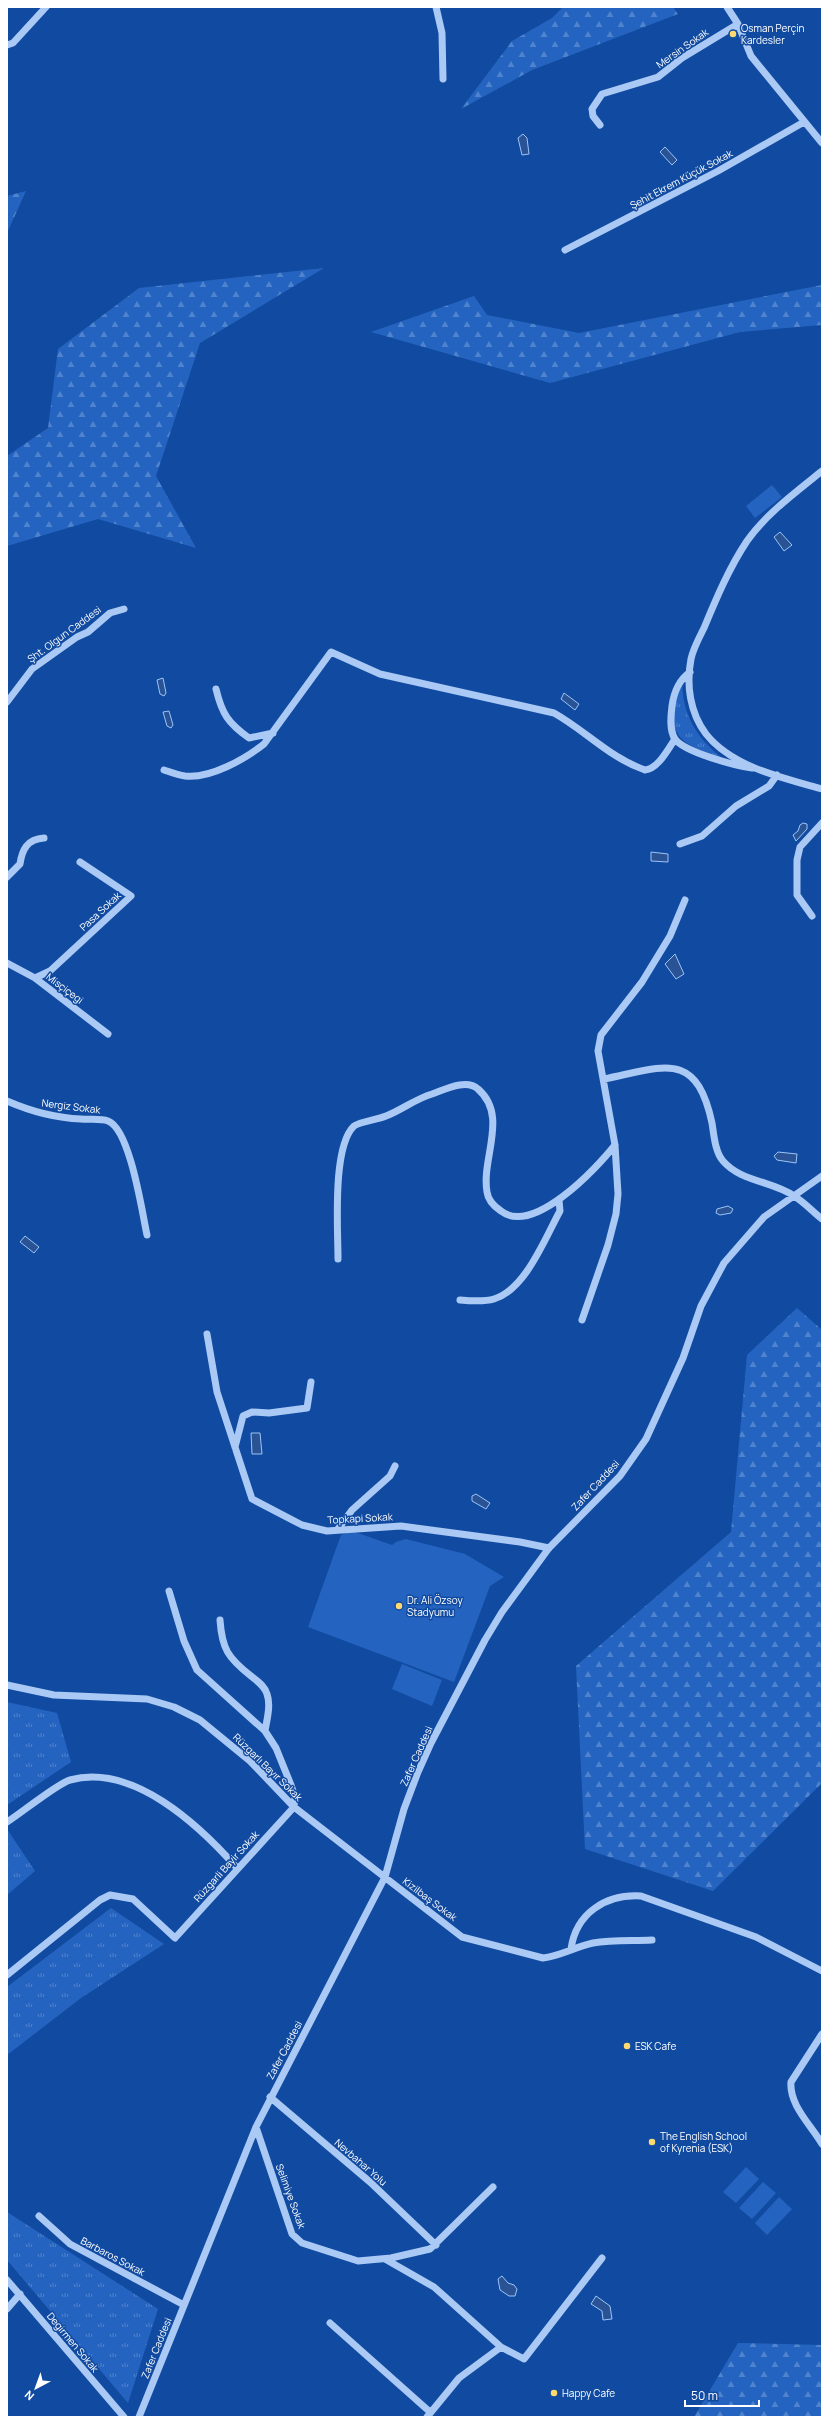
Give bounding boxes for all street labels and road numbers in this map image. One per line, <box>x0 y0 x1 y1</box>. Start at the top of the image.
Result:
street label: Mersin Sokak <box>653 24 712 71</box>
street label: Şehit Ekrem Küçük Sokak <box>627 146 736 212</box>
street label: Şht. Olgun Caddesi <box>24 602 104 666</box>
street label: Pasa Sokak <box>76 888 124 934</box>
street label: Misçiçegi <box>44 969 86 1007</box>
street label: Nergiz Sokak <box>41 1095 102 1117</box>
street label: Zafer Caddesi <box>568 1457 622 1513</box>
street label: Topkapi Sokak <box>327 1509 394 1527</box>
street label: Zafer Caddesi <box>396 1724 436 1788</box>
street label: Rüzgarlı Bayır Sokak <box>230 1730 306 1805</box>
street label: Rüzgarli Bayir Sokak <box>190 1827 262 1905</box>
street label: Kizilbaş Sokak <box>400 1874 461 1925</box>
street label: Zafer Caddesi <box>263 2018 305 2082</box>
street label: Nevbahar Yolu <box>332 2135 390 2189</box>
street label: Selimiye Sokak <box>273 2162 310 2231</box>
street label: Barbaros Sokak <box>78 2233 149 2279</box>
street label: Degirmen Sokak <box>44 2309 103 2376</box>
street label: Zafer Caddesi <box>137 2315 175 2381</box>

